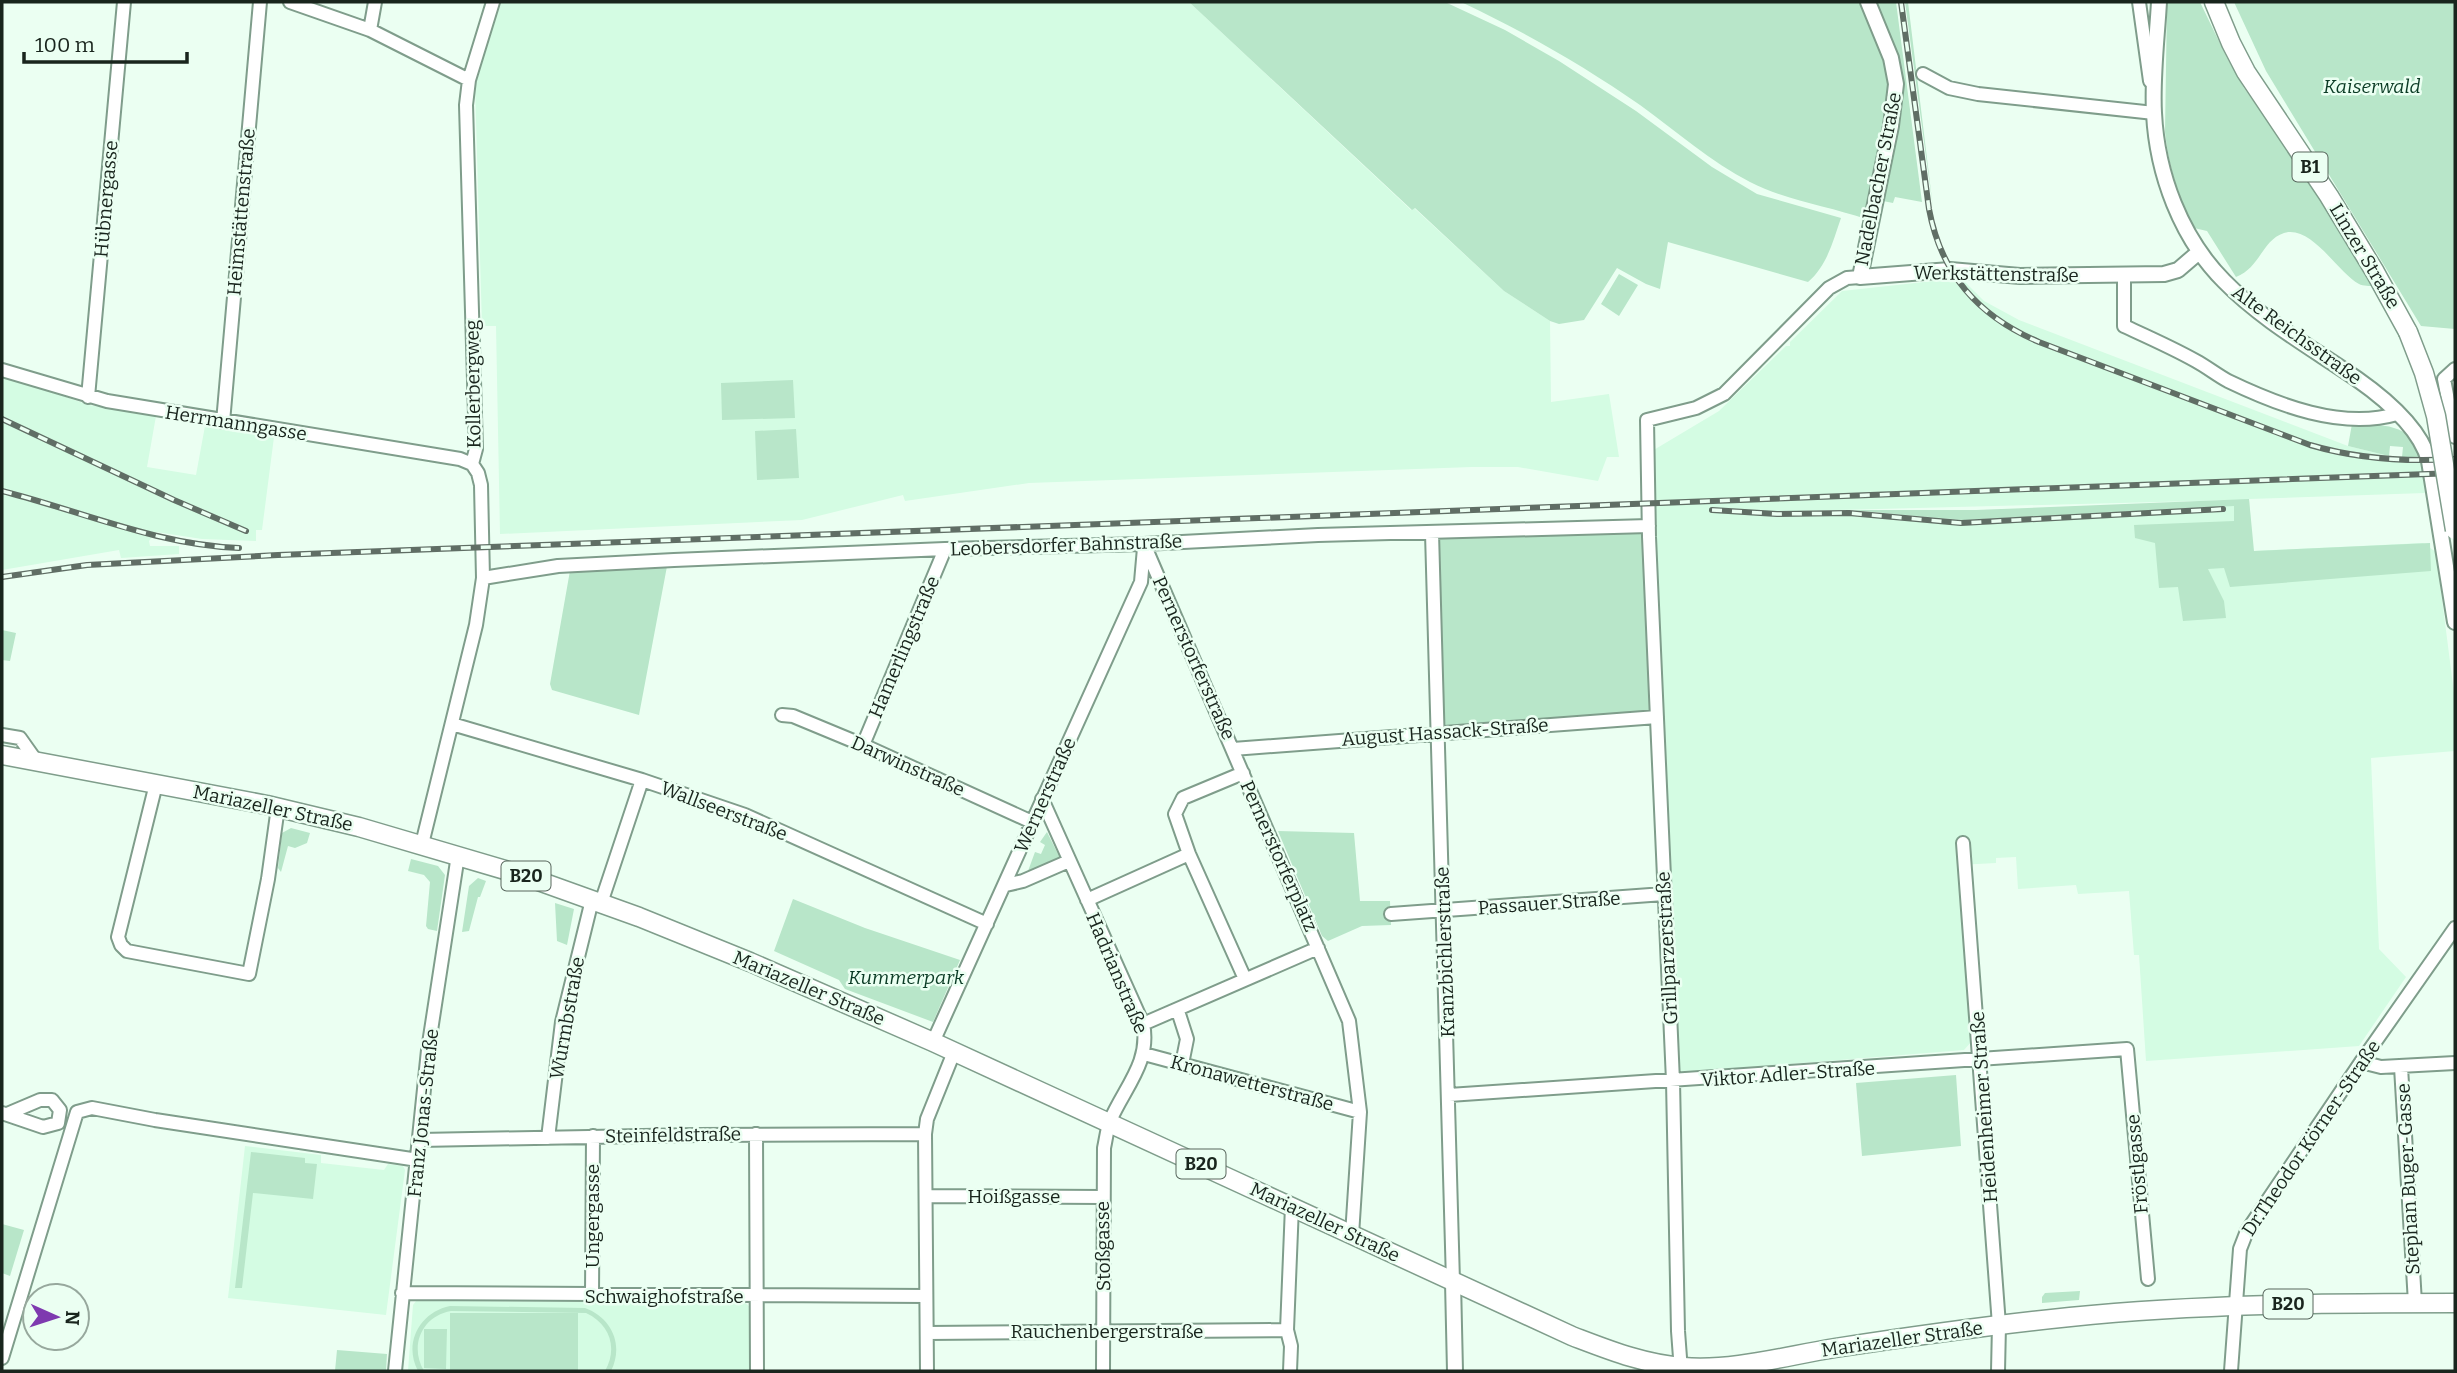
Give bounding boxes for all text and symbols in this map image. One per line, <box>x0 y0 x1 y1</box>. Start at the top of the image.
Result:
scale bar <box>24 21 187 65</box>
text: 100 m <box>35 32 95 58</box>
park label: Kaiserwald <box>2323 75 2421 98</box>
street label: Nadelbacher Straße <box>1850 90 1906 268</box>
street label: Heimstättenstraße <box>222 127 260 297</box>
street label: Hübnergasse <box>89 139 123 259</box>
road number: B1 <box>2292 152 2328 182</box>
street label: Linzer Straße <box>2325 199 2405 313</box>
street label: Werkstättenstraße <box>1913 261 2079 287</box>
street label: Alte Reichsstraße <box>2228 280 2366 390</box>
street label: Kollerbergweg <box>460 319 486 449</box>
street label: Herrmanngasse <box>163 400 309 446</box>
street label: Leobersdorfer Bahnstraße <box>950 529 1182 561</box>
street label: Hamerlingstraße <box>864 573 944 721</box>
street label: Pernerstorferstraße <box>1148 573 1240 743</box>
street label: August Hassack-Straße <box>1341 713 1549 751</box>
street label: Darwinstraße <box>848 731 968 801</box>
street label: Wernerstraße <box>1009 734 1081 856</box>
street label: Wallseerstraße <box>657 776 791 846</box>
street label: Pernerstorferplatz <box>1235 777 1323 935</box>
street label: Mariazeller Straße <box>191 780 355 836</box>
road number: B20 <box>502 862 550 890</box>
street label: Kranzbichlerstraße <box>1431 866 1459 1038</box>
street label: Grillparzerstraße <box>1652 871 1682 1025</box>
street label: Passauer Straße <box>1477 887 1621 919</box>
street label: Hadrianstraße <box>1081 909 1153 1037</box>
street label: Mariazeller Straße <box>730 946 888 1030</box>
street label: Wurmbstraße <box>545 955 589 1081</box>
park label: Kummerpark <box>848 966 965 989</box>
street label: Heidenheimer Straße <box>1966 1010 2002 1204</box>
street label: Franz Jonas-Straße <box>403 1028 443 1198</box>
street label: Dr.Theodor Körner-Straße <box>2237 1036 2385 1240</box>
street label: Kronawetterstraße <box>1168 1050 1336 1116</box>
street label: Viktor Adler-Straße <box>1700 1056 1876 1092</box>
street label: Stephan Buger-Gasse <box>2391 1083 2425 1275</box>
street label: Fröstlgasse <box>2121 1113 2153 1215</box>
street label: Steinfeldstraße <box>605 1122 741 1148</box>
road number: B20 <box>1176 1149 1226 1178</box>
street label: Ungergasse <box>581 1164 604 1268</box>
street label: Mariazeller Straße <box>1246 1177 1404 1267</box>
street label: Hoißgasse <box>968 1185 1060 1208</box>
street label: Stoßgasse <box>1091 1201 1115 1291</box>
north arrow <box>21 1282 91 1352</box>
street label: Schwaighofstraße <box>584 1285 744 1308</box>
road number: B20 <box>2264 1289 2312 1318</box>
text: N <box>61 1310 84 1326</box>
street label: Mariazeller Straße <box>1820 1316 1984 1362</box>
street label: Rauchenbergerstraße <box>1010 1320 1204 1343</box>

